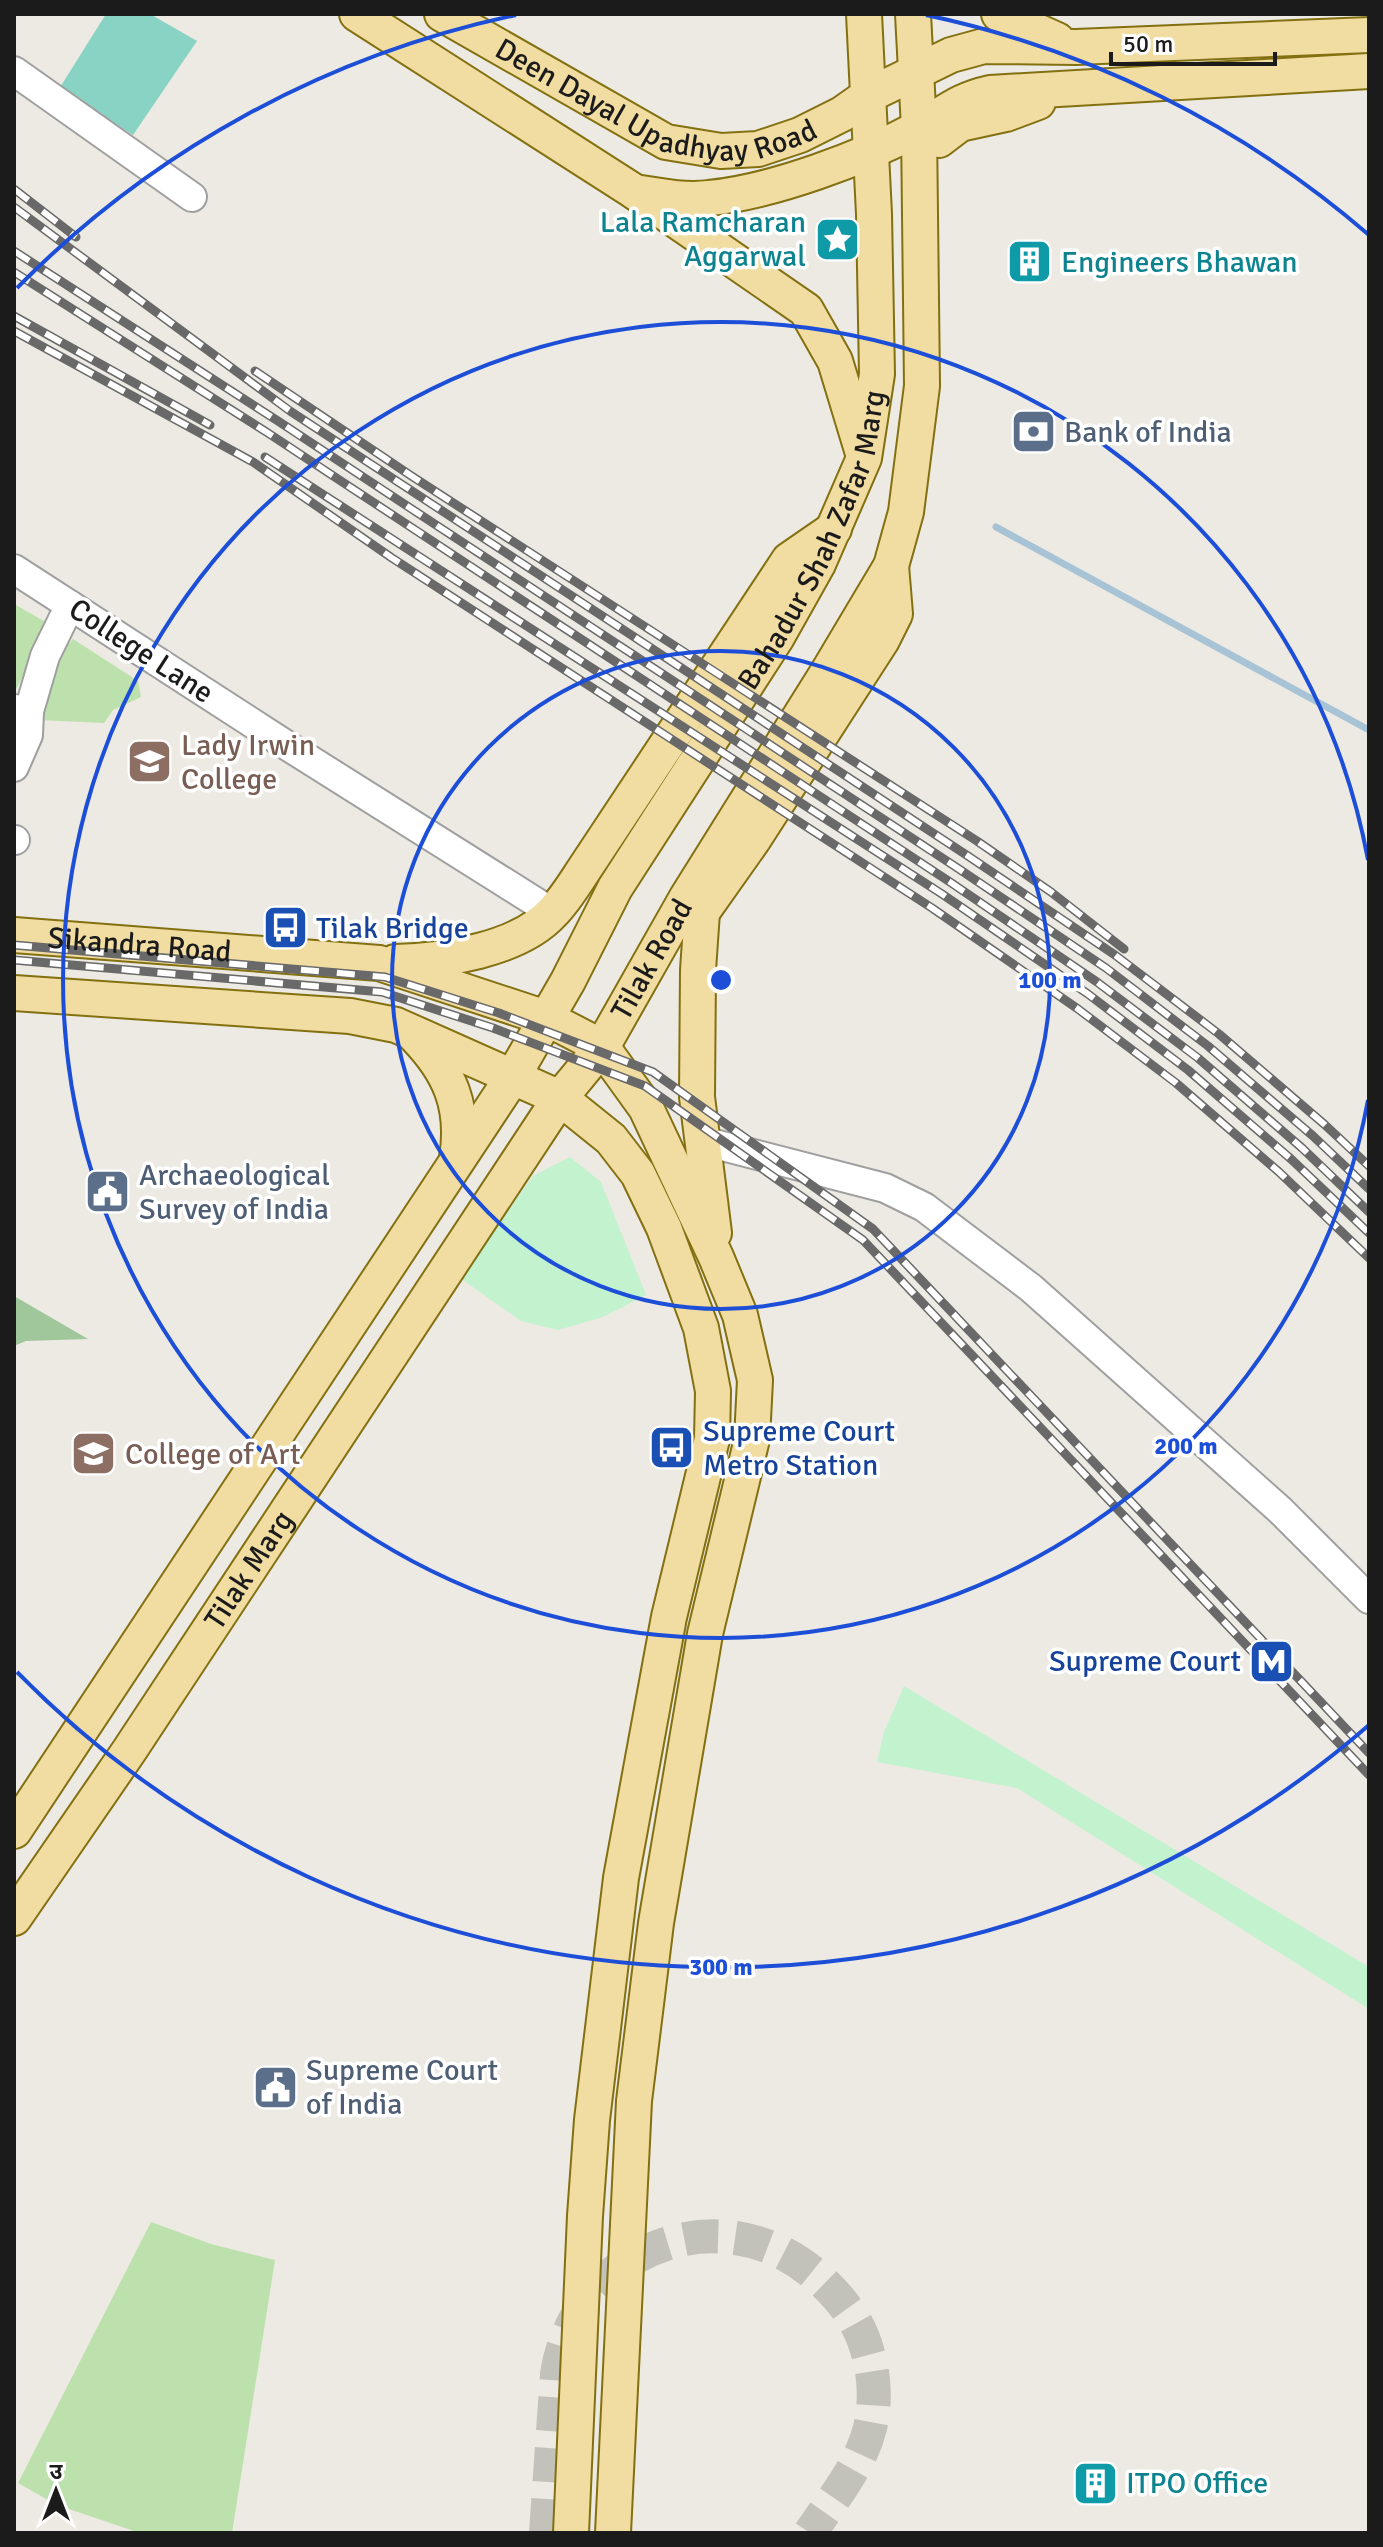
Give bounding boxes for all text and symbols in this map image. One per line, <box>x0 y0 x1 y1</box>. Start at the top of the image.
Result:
scale bar <box>1111 16 1275 66</box>
text: 50 m <box>1123 29 1173 59</box>
street label: Deen Dayal Upadhyay Road <box>489 30 823 170</box>
place label: Lala Ramcharan Aggarwal <box>600 204 806 275</box>
place icon: Lala Ramcharan Aggarwal <box>813 215 861 263</box>
building icon: Engineers Bhawan <box>1006 238 1054 286</box>
place label: Engineers Bhawan <box>1061 244 1298 281</box>
street label: Bahadur Shah Zafar Marg <box>729 388 893 697</box>
bank icon: Bank of India <box>1009 408 1057 456</box>
place label: Bank of India <box>1064 414 1232 451</box>
street label: College Lane <box>62 591 220 711</box>
place label: Lady Irwin College <box>181 727 315 798</box>
school or university icon: Lady Irwin College <box>126 738 174 786</box>
street label: Tilak Road <box>603 892 701 1026</box>
bus stop icon: Tilak Bridge <box>261 904 309 952</box>
place label: Tilak Bridge <box>316 910 469 947</box>
street label: Sikandra Road <box>46 919 233 970</box>
text: 100 m <box>1018 965 1082 995</box>
centre of rings <box>707 966 735 994</box>
place label: Archaeological Survey of India <box>139 1157 330 1228</box>
public building icon: Archaeological Survey of India <box>84 1168 132 1216</box>
place label: Supreme Court‌ Metro Station <box>703 1413 895 1484</box>
bus stop icon: Supreme Court‌ Metro Station <box>648 1424 696 1472</box>
school or university icon: College of Art <box>70 1430 118 1478</box>
text: 200 m <box>1154 1431 1218 1461</box>
place label: College of Art <box>125 1436 301 1473</box>
street label: Tilak Marg <box>196 1503 301 1636</box>
metro station icon: Supreme Court <box>1248 1637 1296 1685</box>
place label: Supreme Court <box>1049 1643 1241 1680</box>
text: 300 m <box>689 1952 753 1982</box>
place label: Supreme Court of India <box>306 2052 498 2123</box>
public building icon: Supreme Court of India <box>251 2063 299 2111</box>
north arrow <box>16 2451 96 2531</box>
text: उ <box>50 2458 64 2485</box>
building icon: ITPO Office <box>1071 2459 1119 2507</box>
place label: ITPO Office <box>1126 2465 1268 2502</box>

